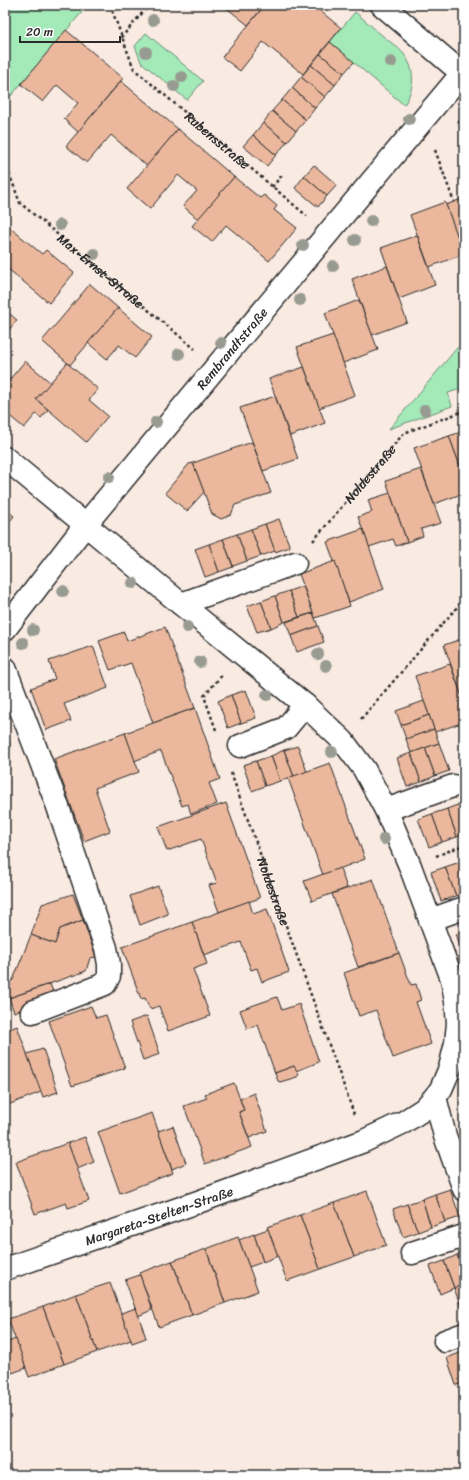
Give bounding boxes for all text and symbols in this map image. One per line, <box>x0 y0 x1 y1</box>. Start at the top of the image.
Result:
scale bar <box>20 18 120 44</box>
text: 20 m <box>26 21 53 43</box>
street label: Rubensstraße <box>180 105 256 175</box>
street label: Max-Ernst-Straße <box>52 227 150 314</box>
street label: Rembrandtstraße <box>190 302 273 395</box>
street label: Noldestraße <box>338 439 402 508</box>
street label: Noldestraße <box>251 854 297 929</box>
street label: Margareta-Stelten-Straße <box>82 1180 237 1252</box>

